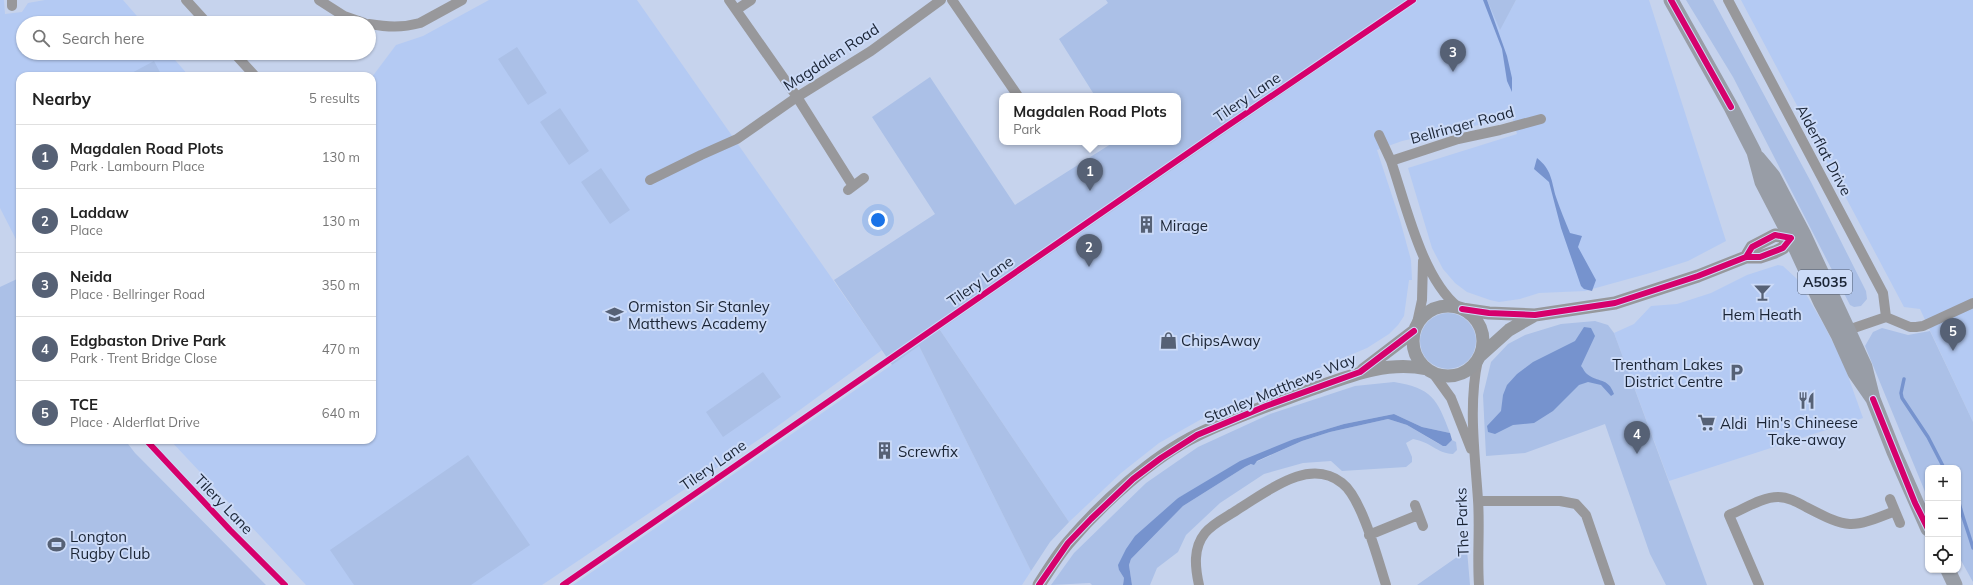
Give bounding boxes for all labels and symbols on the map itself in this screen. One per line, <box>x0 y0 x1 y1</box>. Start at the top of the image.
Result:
street label: Magdalen Road <box>780 19 882 95</box>
pin: 3 <box>1440 39 1466 72</box>
street label: Tilery Lane <box>1210 68 1284 126</box>
street label: Alderflat Drive <box>1792 101 1856 199</box>
street label: Bellringer Road <box>1408 102 1516 148</box>
pin: 1 <box>1077 158 1103 191</box>
your location <box>868 210 888 230</box>
building icon: Mirage <box>1137 215 1157 235</box>
place label: Mirage <box>1160 216 1208 235</box>
pin: 2 <box>1076 234 1102 267</box>
street label: Tilery Lane <box>943 251 1017 311</box>
road number: A5035 <box>1798 270 1852 294</box>
bar icon: Hem Heath <box>1752 283 1772 303</box>
place label: Ormiston Sir Stanley Matthews Academy <box>628 297 770 333</box>
school or university icon: Ormiston Sir Stanley Matthews Academy <box>605 305 625 325</box>
place label: Hem Heath <box>1722 305 1802 324</box>
pin: 5 <box>1940 318 1966 351</box>
shop icon: ChipsAway <box>1158 330 1178 350</box>
place label: ChipsAway <box>1181 331 1260 350</box>
street label: Stanley Matthews Way <box>1201 349 1359 427</box>
place label: Trentham Lakes District Centre <box>1612 355 1723 391</box>
parking icon: Trentham Lakes District Centre <box>1726 363 1746 383</box>
restaurant icon: Hin's Chineese Take-away <box>1797 391 1817 411</box>
supermarket icon: Aldi <box>1697 413 1717 433</box>
place label: Hin's Chineese Take-away <box>1756 413 1858 449</box>
place label: Aldi <box>1720 414 1747 433</box>
pin: 4 <box>1624 421 1650 454</box>
street label: Tilery Lane <box>676 435 750 495</box>
building icon: Screwfix <box>875 441 895 461</box>
place label: Screwfix <box>898 442 958 461</box>
street label: Tilery Lane <box>191 470 257 538</box>
street label: The Parks <box>1451 487 1473 557</box>
place label: Longton Rugby Club <box>70 527 150 563</box>
sports icon: Longton Rugby Club <box>47 535 67 555</box>

